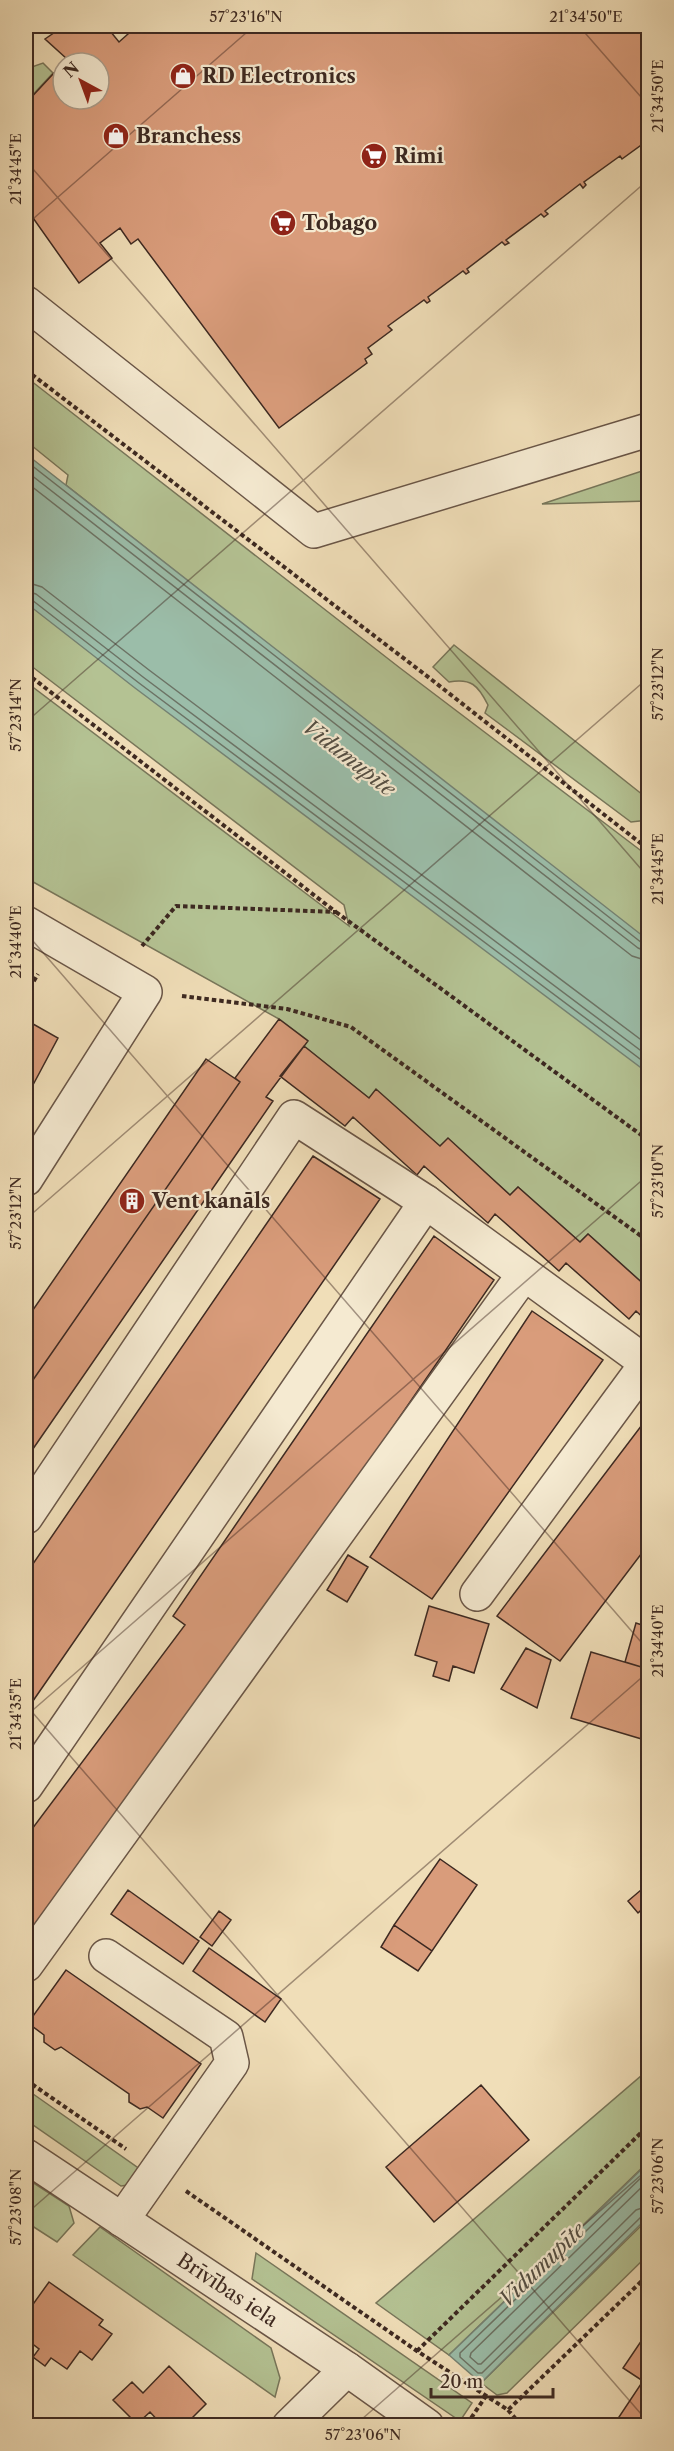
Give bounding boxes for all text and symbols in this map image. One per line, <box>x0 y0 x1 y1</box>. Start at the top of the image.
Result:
text: 57°23'16"N <box>209 7 283 26</box>
text: 21°34'50"E <box>549 7 623 26</box>
north arrow <box>51 51 111 111</box>
text: N <box>59 58 83 82</box>
text: 21°34'50"E <box>648 59 667 133</box>
shop icon: RD Electronics <box>168 61 198 91</box>
place label: RD Electronics <box>202 64 356 88</box>
shop icon: Branchess <box>101 121 131 151</box>
place label: Branchess <box>136 124 241 148</box>
text: 21°34'45"E <box>6 133 25 205</box>
supermarket icon: Rimi <box>359 141 389 171</box>
place label: Rimi <box>394 144 444 168</box>
supermarket icon: Tobago <box>268 208 298 238</box>
place label: Tobago <box>302 211 377 235</box>
text: 57°23'12"N <box>648 647 667 721</box>
text: 57°23'14"N <box>6 678 25 752</box>
water label: Vidumupīte <box>298 714 401 802</box>
text: 21°34'45"E <box>648 833 667 905</box>
text: 21°34'40"E <box>6 905 25 979</box>
text: 57°23'10"N <box>648 1144 667 1218</box>
text: 57°23'12"N <box>6 1176 25 1250</box>
building icon: Vent kanāls <box>117 1186 147 1216</box>
place label: Vent kanāls <box>151 1189 270 1213</box>
text: 21°34'40"E <box>648 1604 667 1678</box>
text: 21°34'35"E <box>6 1678 25 1750</box>
text: 57°23'06"N <box>648 2138 667 2214</box>
text: 57°23'08"N <box>6 2169 25 2245</box>
water label: Vidumupīte <box>493 2217 591 2312</box>
street label: Brīvības iela <box>173 2248 283 2332</box>
scale bar <box>431 2361 552 2399</box>
text: 20 m <box>440 2371 484 2393</box>
text: 57°23'06"N <box>325 2425 401 2444</box>

